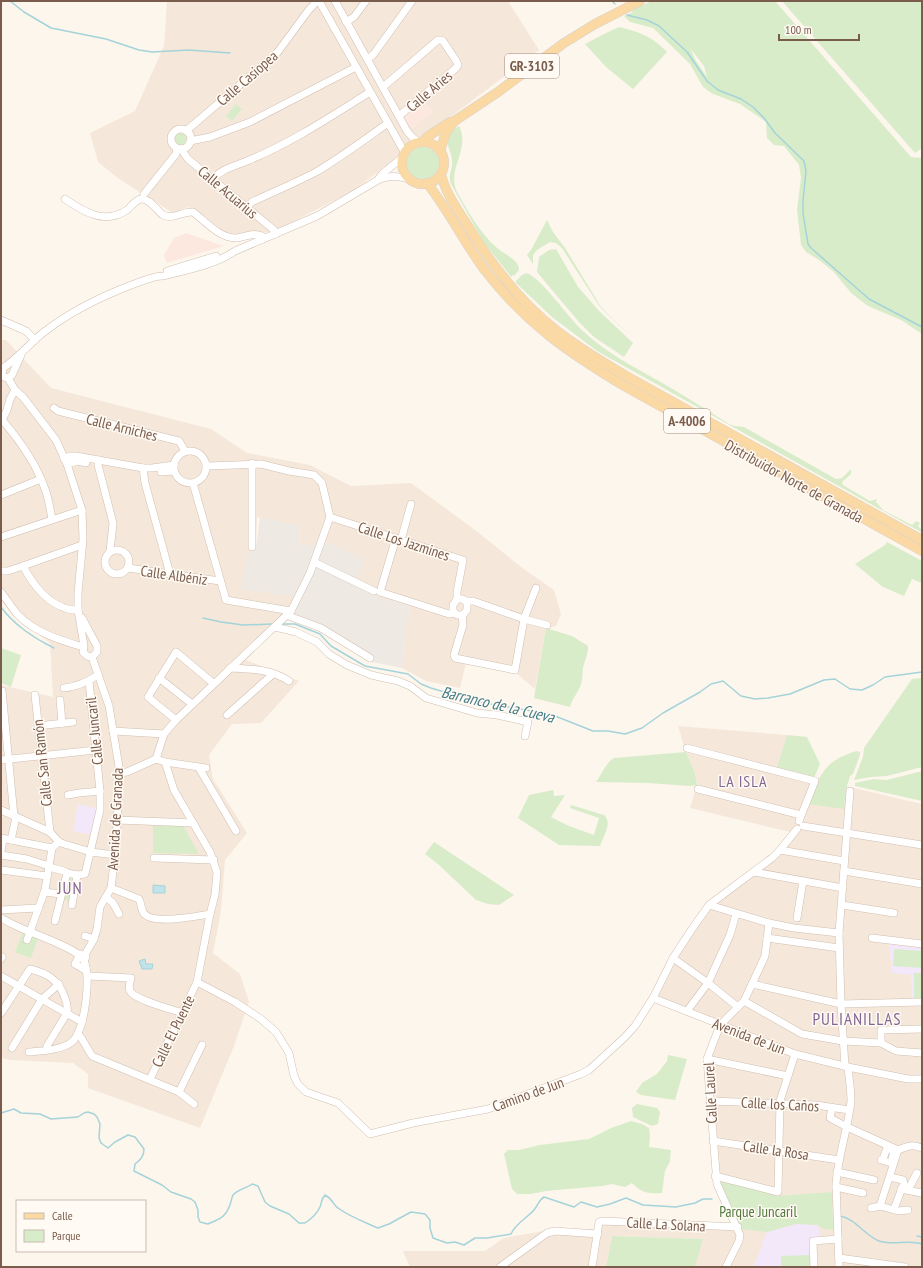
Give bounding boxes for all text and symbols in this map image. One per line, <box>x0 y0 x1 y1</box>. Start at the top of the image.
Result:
scale bar <box>779 16 859 42</box>
text: 100 m <box>785 22 812 37</box>
street label: Calle Casiopea <box>212 46 282 110</box>
road number: GR-3103 <box>505 54 559 78</box>
street label: Calle Aries <box>402 66 456 116</box>
street label: Calle Acuarius <box>194 161 262 223</box>
street label: Calle Arniches <box>84 409 160 445</box>
road number: A-4006 <box>664 409 710 433</box>
street label: Distribuidor Norte de Granada <box>722 435 866 527</box>
street label: Calle Los Jazmines <box>356 517 452 565</box>
street label: Calle Albéniz <box>139 561 209 589</box>
water label: Barranco de la Cueva <box>440 681 558 727</box>
street label: Calle Juncaril <box>81 696 107 766</box>
street label: Calle San Ramón <box>28 719 56 807</box>
street label: Avenida de Granada <box>103 767 127 871</box>
district label: LA ISLA <box>718 771 768 791</box>
district label: JUN <box>56 877 83 899</box>
street label: Calle El Puente <box>147 992 199 1070</box>
district label: PULIANILLAS <box>812 1008 902 1030</box>
street label: Avenida de Jun <box>710 1013 788 1059</box>
street label: Calle Laurel <box>699 1061 721 1124</box>
street label: Camino de Jun <box>490 1072 566 1116</box>
street label: Calle los Caños <box>741 1092 819 1116</box>
street label: Calle la Rosa <box>742 1136 810 1164</box>
legend <box>16 1200 146 1252</box>
park label: Parque Juncaril <box>719 1202 797 1221</box>
text: Calle <box>52 1208 73 1223</box>
street label: Calle La Solana <box>626 1212 706 1236</box>
text: Parque <box>52 1228 81 1243</box>

